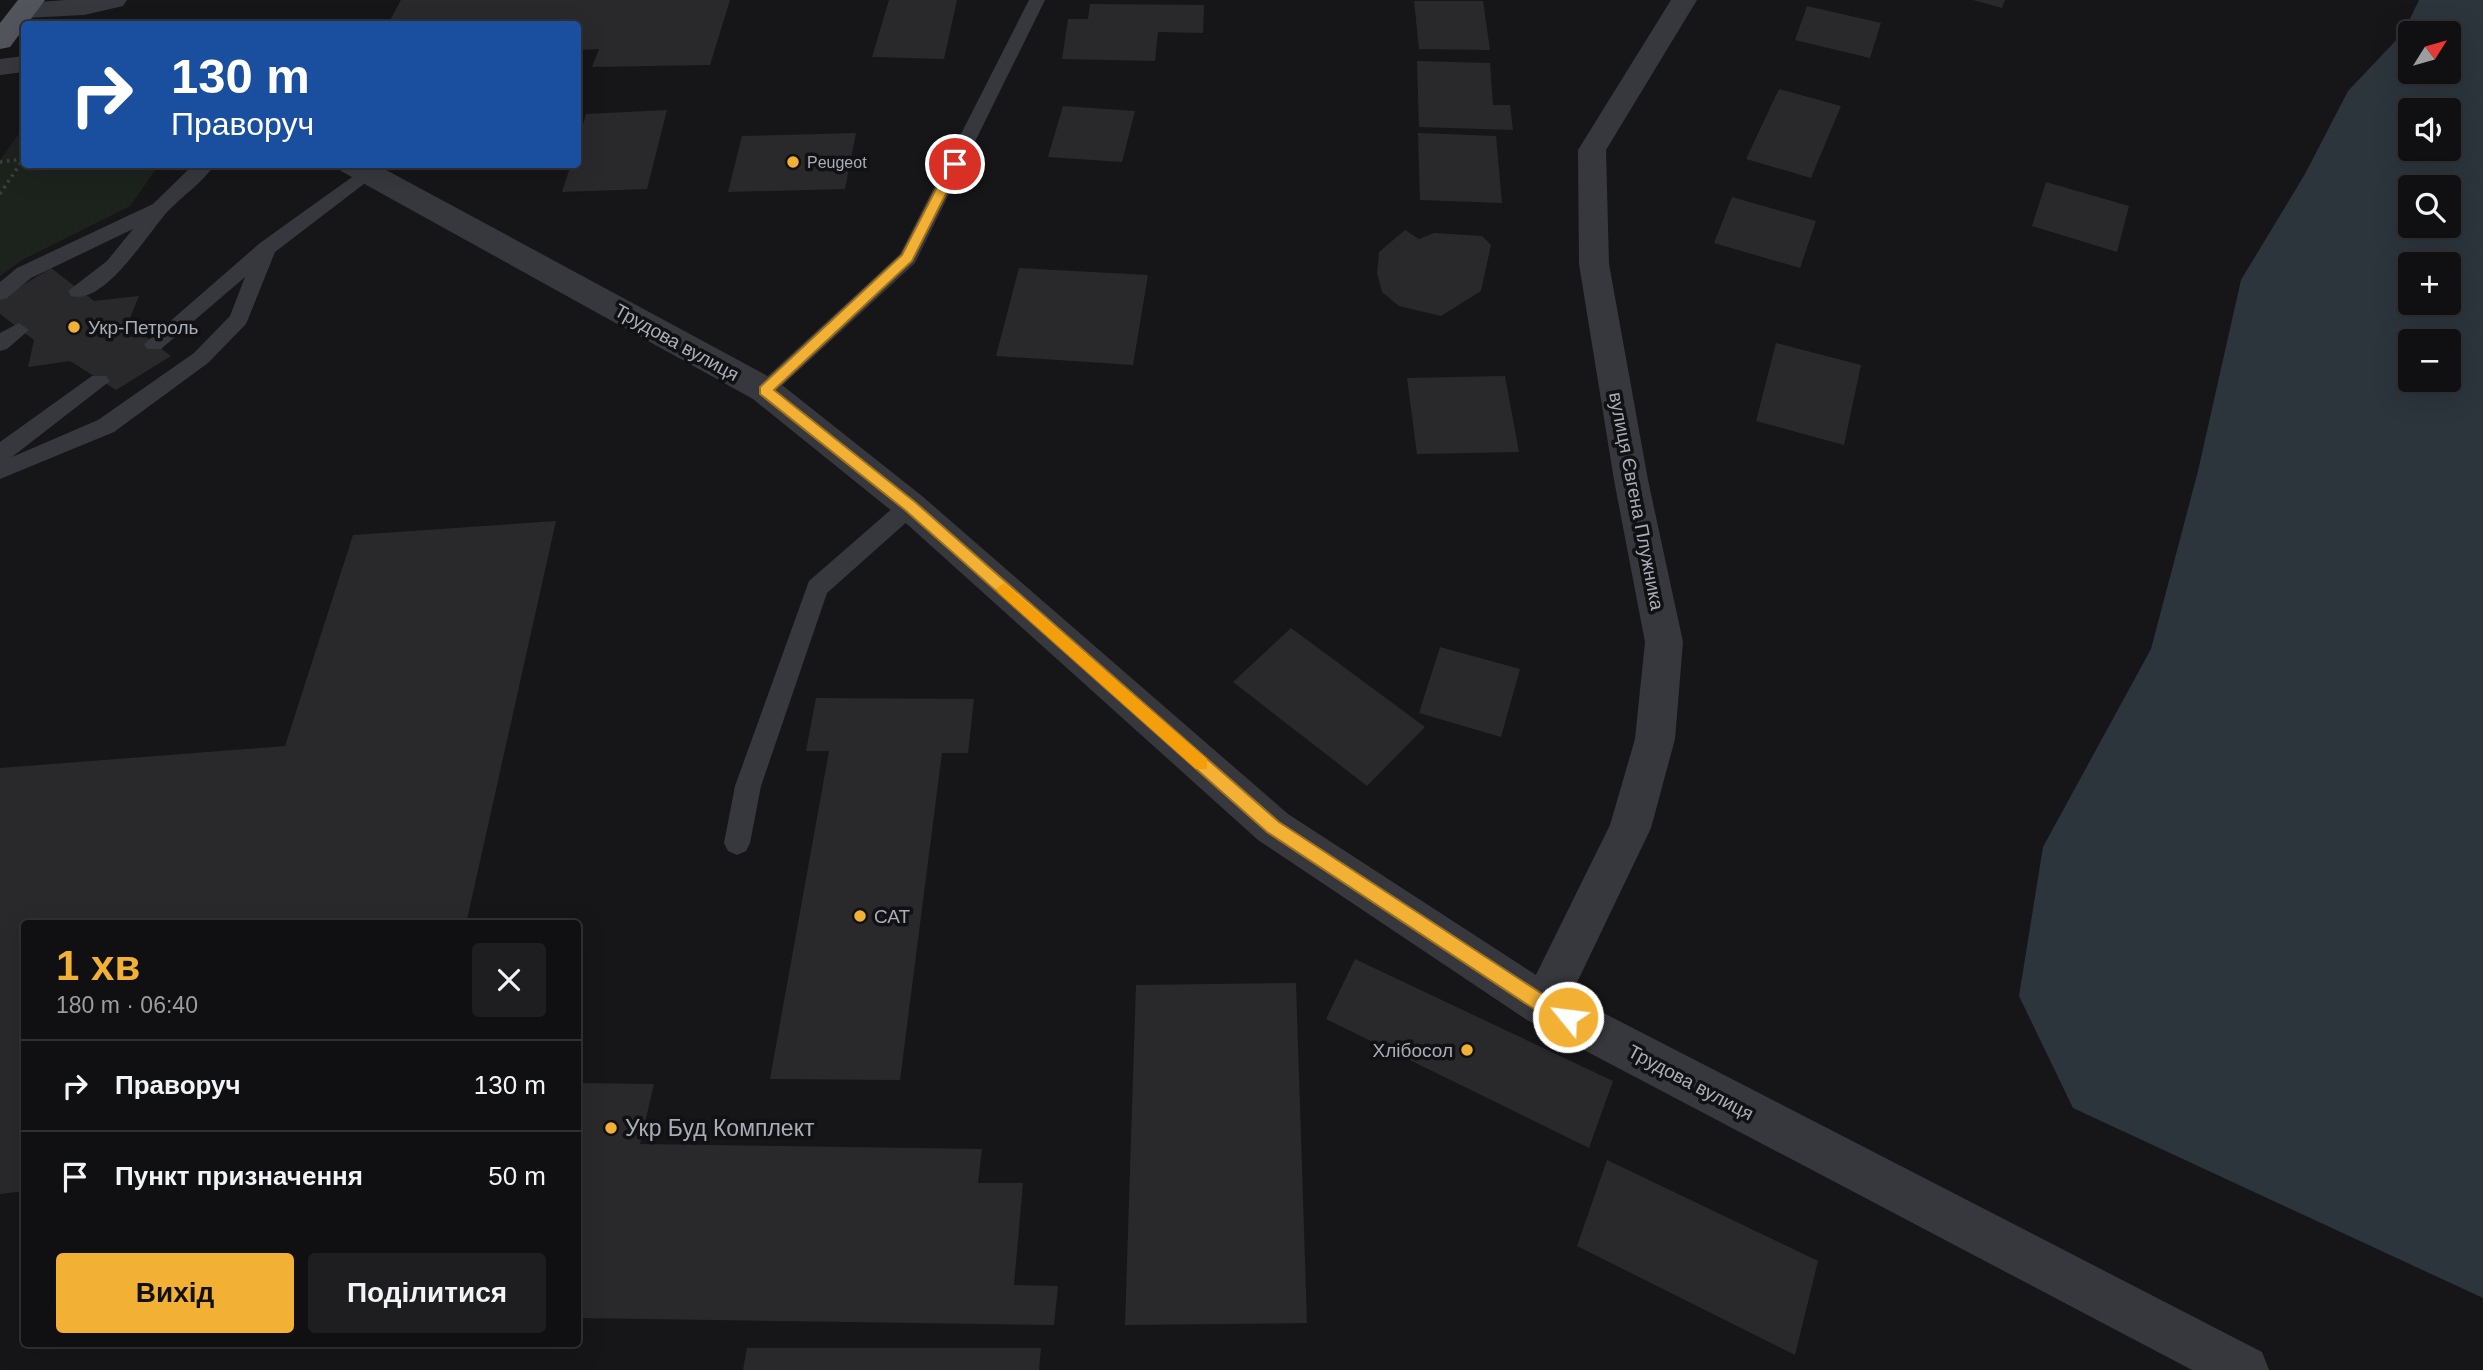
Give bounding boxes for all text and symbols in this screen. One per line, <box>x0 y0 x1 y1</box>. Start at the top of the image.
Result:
north arrow <box>2398 21 2460 84</box>
map controls <box>2398 21 2461 392</box>
icon: right <box>56 49 147 140</box>
text: 130 m <box>171 49 310 103</box>
button: sound <box>2398 98 2461 161</box>
text: Праворуч <box>171 106 314 142</box>
pin <box>925 134 985 194</box>
icon: arrive <box>936 145 974 183</box>
marker: Peugeot <box>785 154 801 170</box>
place label: Peugeot <box>807 154 867 171</box>
button: search <box>2398 175 2461 238</box>
button: + <box>2398 252 2461 315</box>
street label: Трудова вулиця <box>611 300 743 385</box>
place label: Укр-Петроль <box>88 317 199 338</box>
marker: Укр-Петроль <box>66 319 82 335</box>
button: − <box>2398 329 2461 392</box>
street label: вулиця Євгена Плужника <box>1605 390 1668 612</box>
place label: САТ <box>874 906 910 927</box>
marker: САТ <box>852 908 868 924</box>
text: 1 хв <box>56 942 140 989</box>
button: close <box>472 943 546 1017</box>
position arrow <box>1531 980 1605 1054</box>
text: 180 m · 06:40 <box>56 992 198 1018</box>
place label: Хлібосол <box>1373 1040 1453 1061</box>
street label: Трудова вулиця <box>1625 1041 1757 1124</box>
marker: Хлібосол <box>1459 1042 1475 1058</box>
icon: right <box>56 1067 94 1105</box>
text: Праворуч <box>115 1070 241 1100</box>
text: 130 m <box>474 1070 546 1100</box>
place label: Укр Буд Комплект <box>625 1115 815 1141</box>
marker: Укр Буд Комплект <box>603 1120 619 1136</box>
icon: arrive <box>56 1158 94 1196</box>
text: Пункт призначення <box>115 1161 363 1191</box>
text: 50 m <box>488 1161 546 1191</box>
button: Вихід <box>56 1253 294 1333</box>
button: Поділитися <box>308 1253 546 1333</box>

